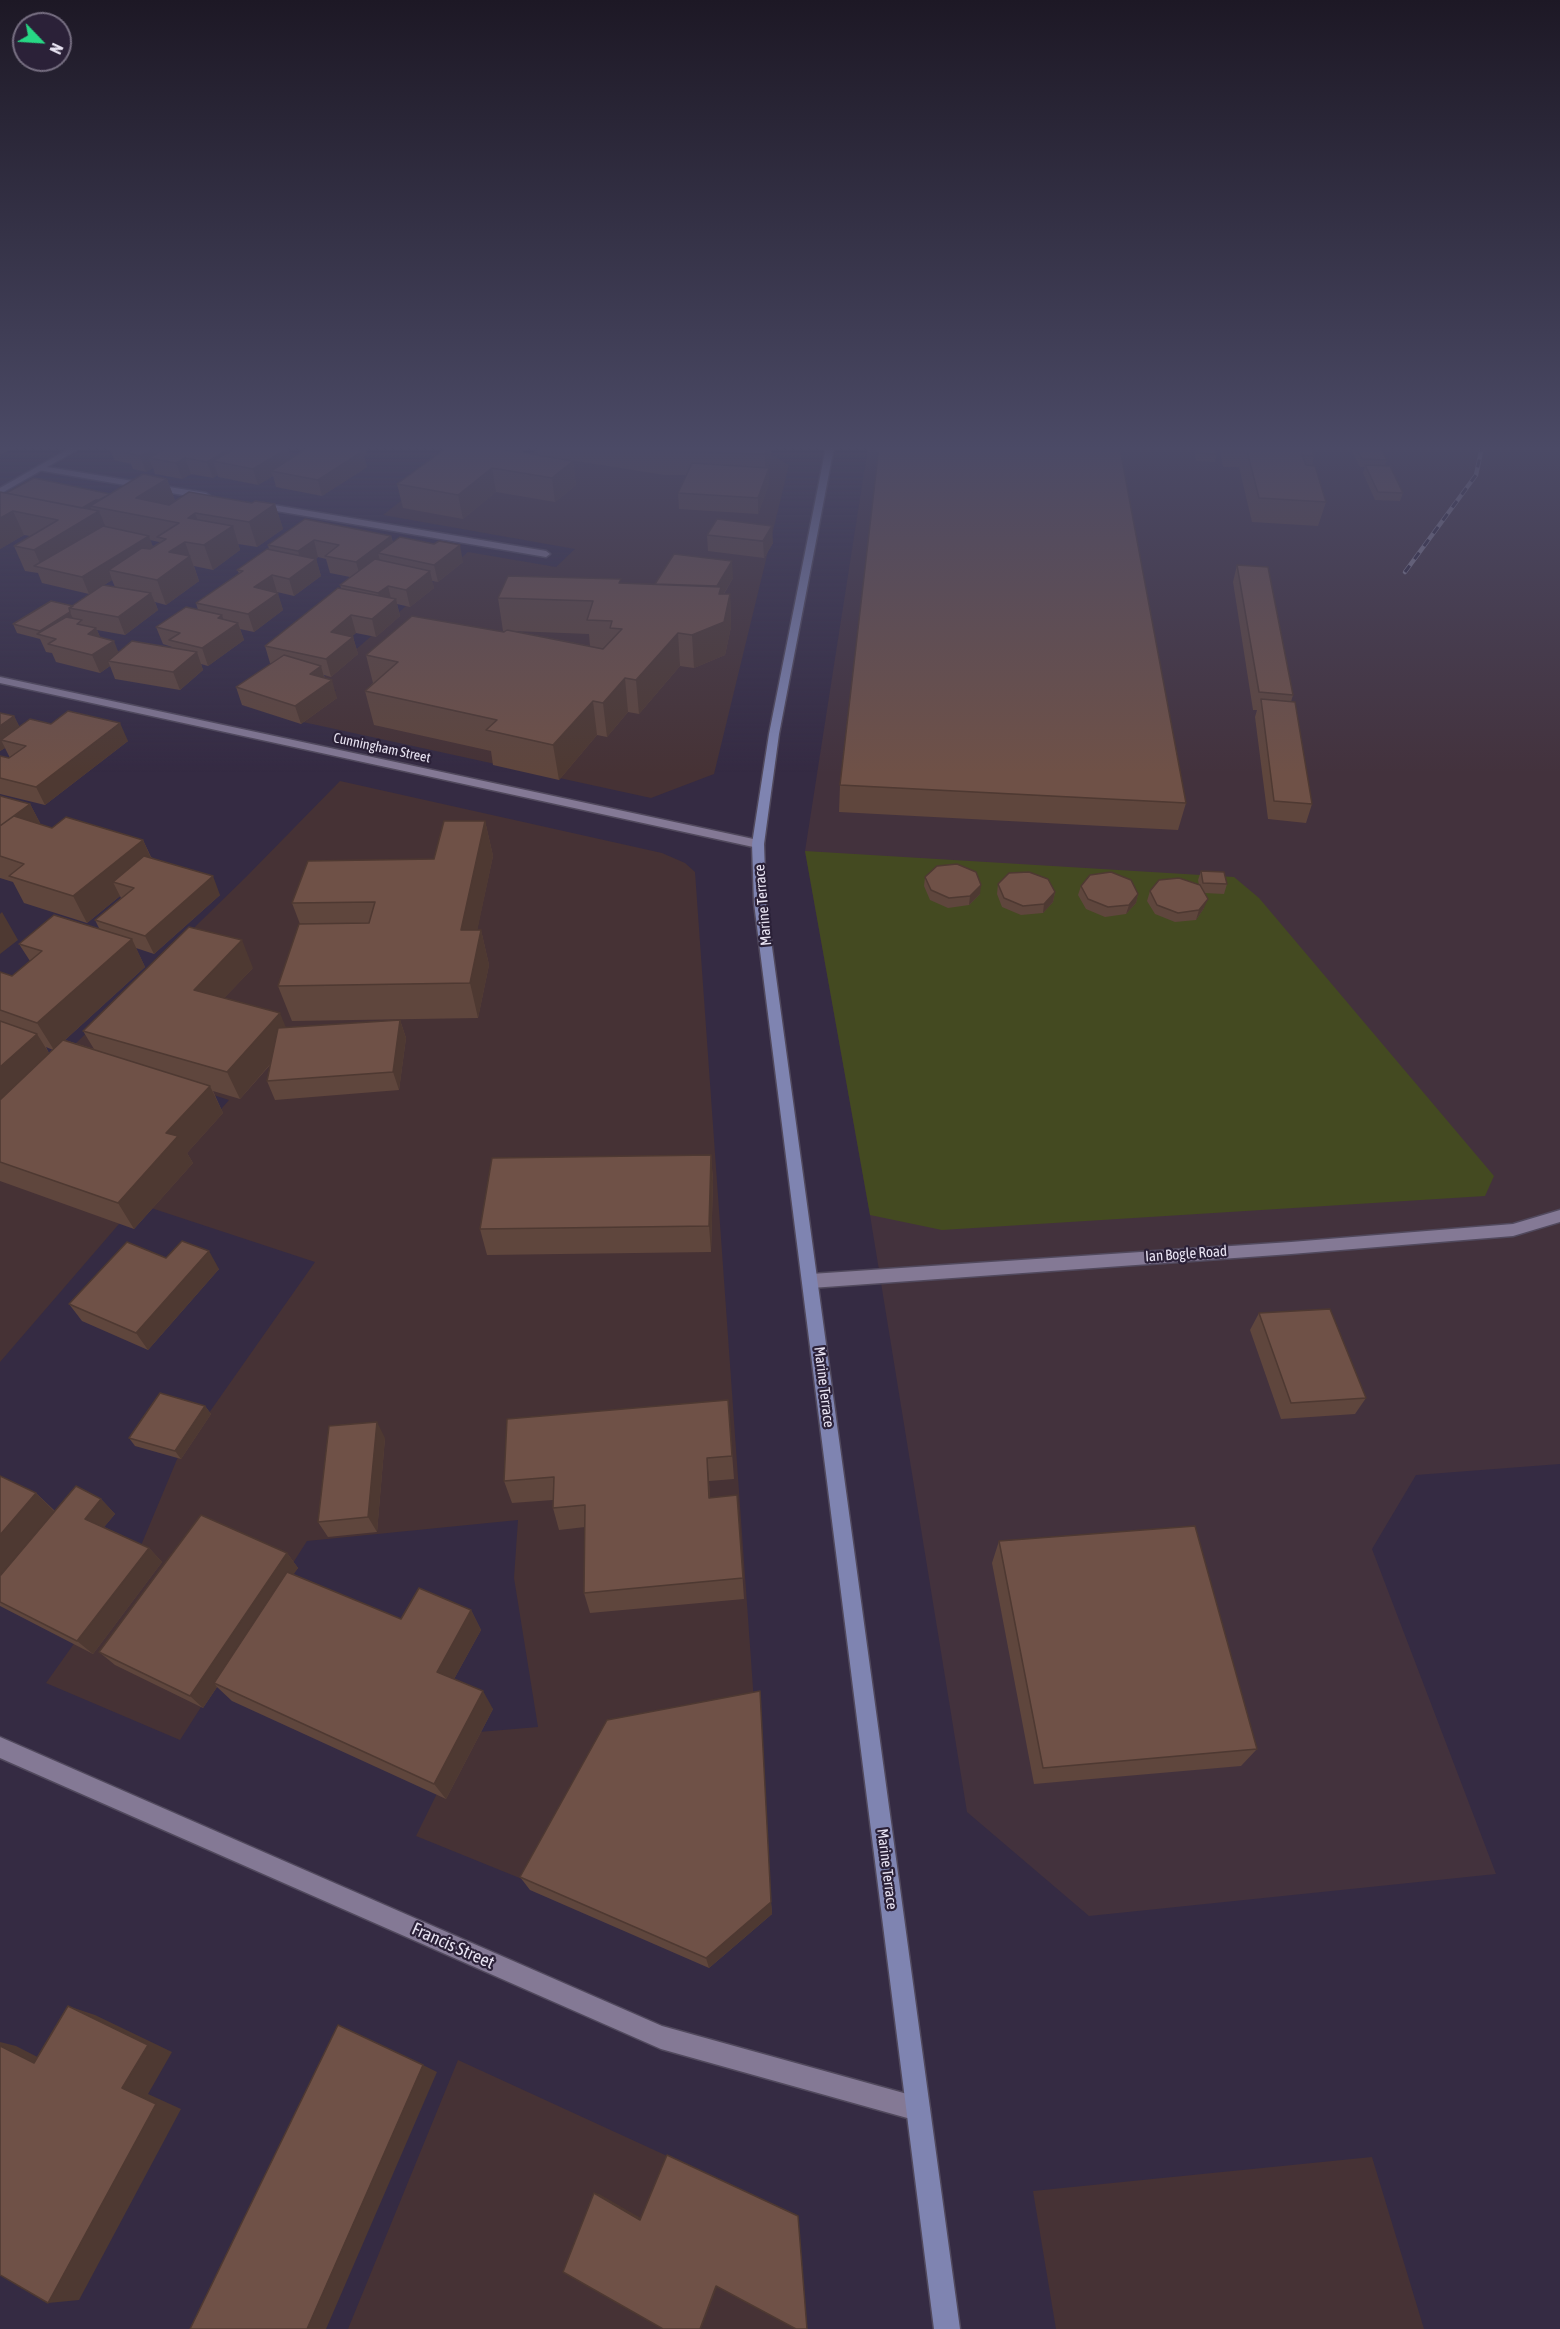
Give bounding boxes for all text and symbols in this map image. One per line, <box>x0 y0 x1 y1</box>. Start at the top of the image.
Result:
north arrow <box>12 12 72 72</box>
text: N <box>46 41 67 57</box>
street label: Cunningham Street <box>332 730 432 766</box>
street label: Marine Terrace <box>750 864 776 946</box>
street label: Ian Bogle Road <box>1144 1242 1228 1266</box>
street label: Marine Terrace <box>810 1345 838 1429</box>
street label: Marine Terrace <box>873 1827 901 1911</box>
street label: Francis Street <box>408 1918 498 1974</box>

